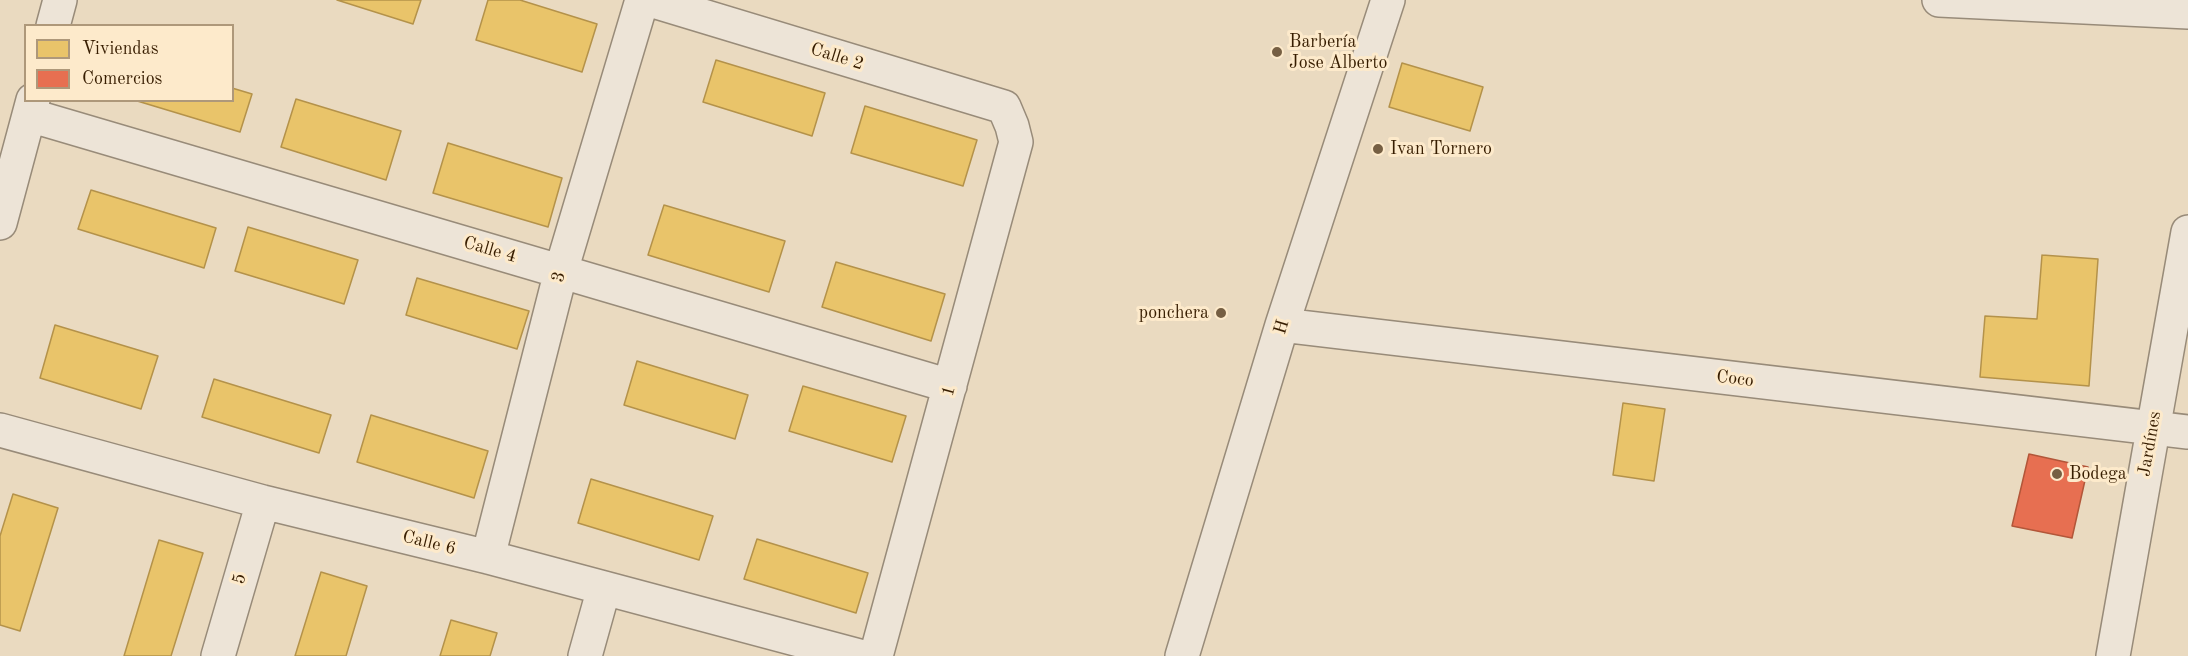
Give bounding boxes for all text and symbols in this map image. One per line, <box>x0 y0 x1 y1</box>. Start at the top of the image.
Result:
legend <box>24 24 234 102</box>
place label: Barbería Jose Alberto <box>1289 31 1387 74</box>
street label: Calle 2 <box>808 39 866 75</box>
text: Viviendas <box>82 40 158 58</box>
marker: Barbería Jose Alberto <box>1270 45 1284 59</box>
text: Comercios <box>82 70 162 88</box>
place label: Ivan Tornero <box>1390 138 1492 160</box>
marker: Ivan Tornero <box>1371 142 1385 156</box>
street label: Calle 4 <box>461 232 519 268</box>
street label: 3 <box>547 269 571 285</box>
place label: ponchera <box>1139 302 1209 324</box>
marker: ponchera <box>1214 306 1228 320</box>
street label: H <box>1270 317 1294 337</box>
street label: Coco <box>1715 366 1755 392</box>
street label: 1 <box>937 383 961 399</box>
street label: Jardínes <box>2134 410 2166 478</box>
place label: Bodega <box>2069 463 2127 485</box>
marker: Bodega <box>2050 467 2064 481</box>
street label: Calle 6 <box>400 526 458 560</box>
street label: 5 <box>228 571 252 587</box>

